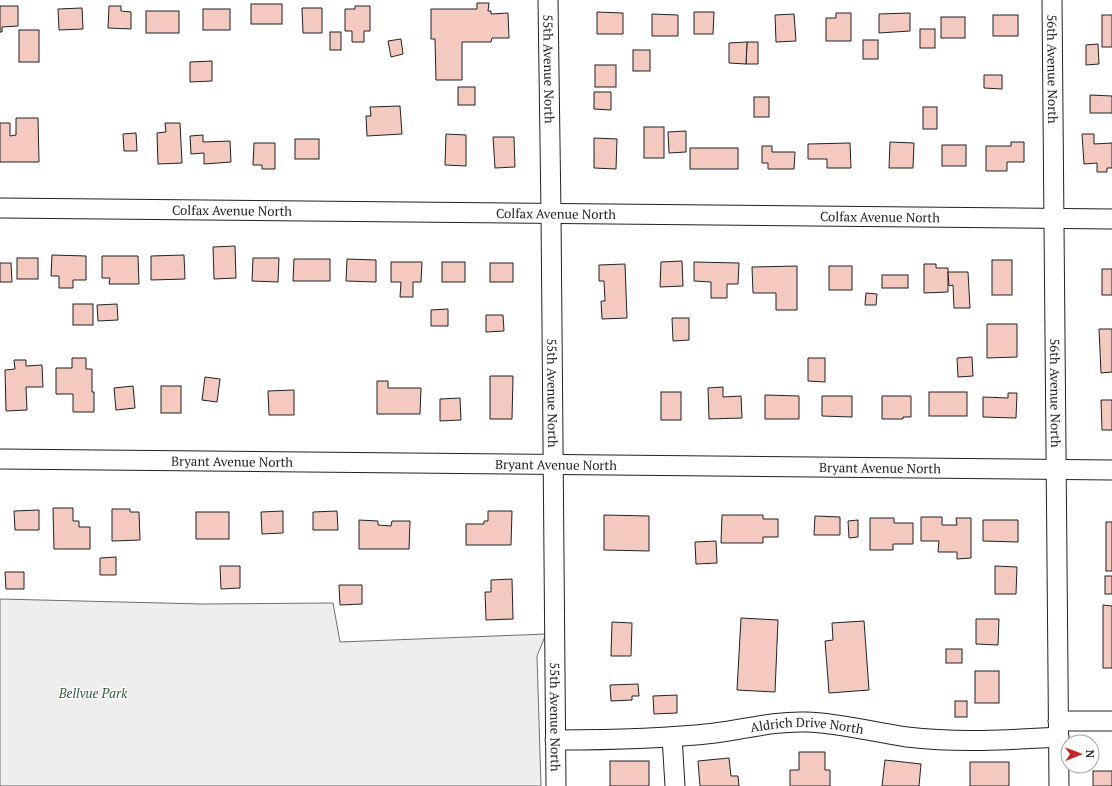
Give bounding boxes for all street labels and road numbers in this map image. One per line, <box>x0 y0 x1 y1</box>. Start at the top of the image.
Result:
street label: 55th Avenue North <box>539 14 559 124</box>
street label: 56th Avenue North <box>1043 14 1062 124</box>
street label: Colfax Avenue North <box>172 201 292 220</box>
street label: Colfax Avenue North <box>496 204 616 223</box>
street label: Colfax Avenue North <box>820 207 940 226</box>
street label: 55th Avenue North <box>543 338 562 448</box>
street label: 56th Avenue North <box>1046 338 1065 448</box>
street label: Bryant Avenue North <box>171 452 293 471</box>
street label: Bryant Avenue North <box>495 455 617 474</box>
street label: Bryant Avenue North <box>819 458 941 477</box>
street label: 55th Avenue North <box>546 662 565 772</box>
street label: Aldrich Drive North <box>749 713 866 738</box>

